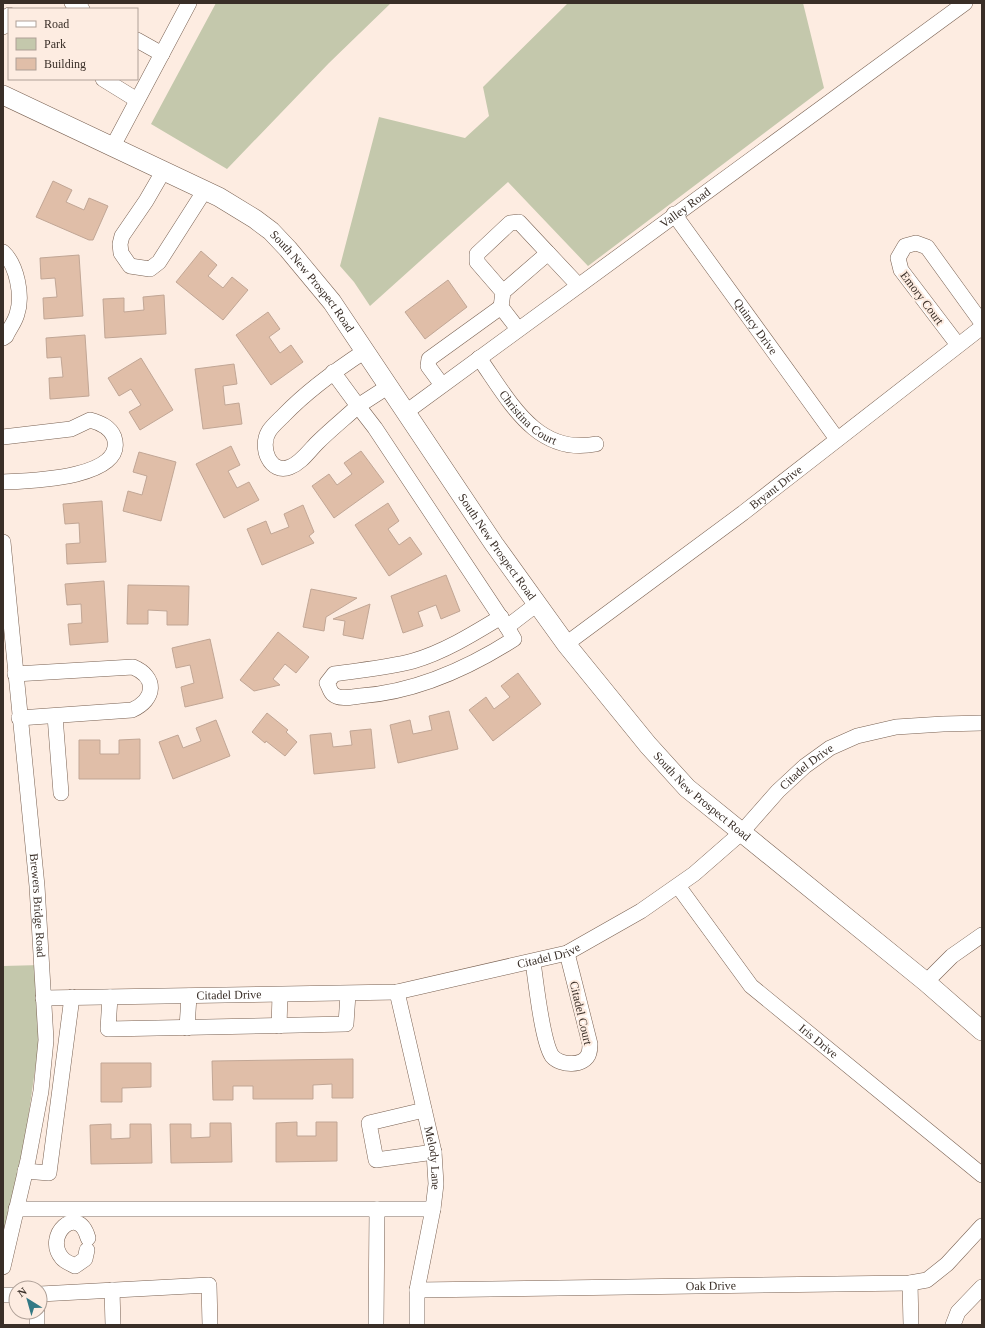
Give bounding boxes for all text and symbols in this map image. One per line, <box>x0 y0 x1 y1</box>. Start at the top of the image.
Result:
legend <box>8 8 138 80</box>
text: Road <box>44 17 69 31</box>
text: Park <box>44 37 66 51</box>
text: Building <box>44 57 86 71</box>
street label: Valley Road <box>657 185 713 231</box>
street label: South New Prospect Road <box>267 227 357 335</box>
street label: Emory Court <box>897 269 947 328</box>
street label: Quincy Drive <box>731 296 780 357</box>
street label: Christina Court <box>496 388 559 448</box>
street label: Bryant Drive <box>747 462 805 512</box>
street label: South New Prospect Road <box>455 491 539 603</box>
street label: Citadel Drive <box>777 741 836 793</box>
street label: South New Prospect Road <box>651 749 753 844</box>
street label: Brewers Bridge Road <box>27 853 48 958</box>
street label: Citadel Drive <box>516 940 583 971</box>
street label: Citadel Court <box>567 980 595 1047</box>
street label: Citadel Drive <box>196 987 262 1002</box>
street label: Iris Drive <box>796 1021 841 1061</box>
street label: Melody Lane <box>421 1125 443 1191</box>
street label: Oak Drive <box>686 1278 736 1293</box>
north arrow <box>8 1280 48 1320</box>
text: N <box>15 1285 29 1299</box>

